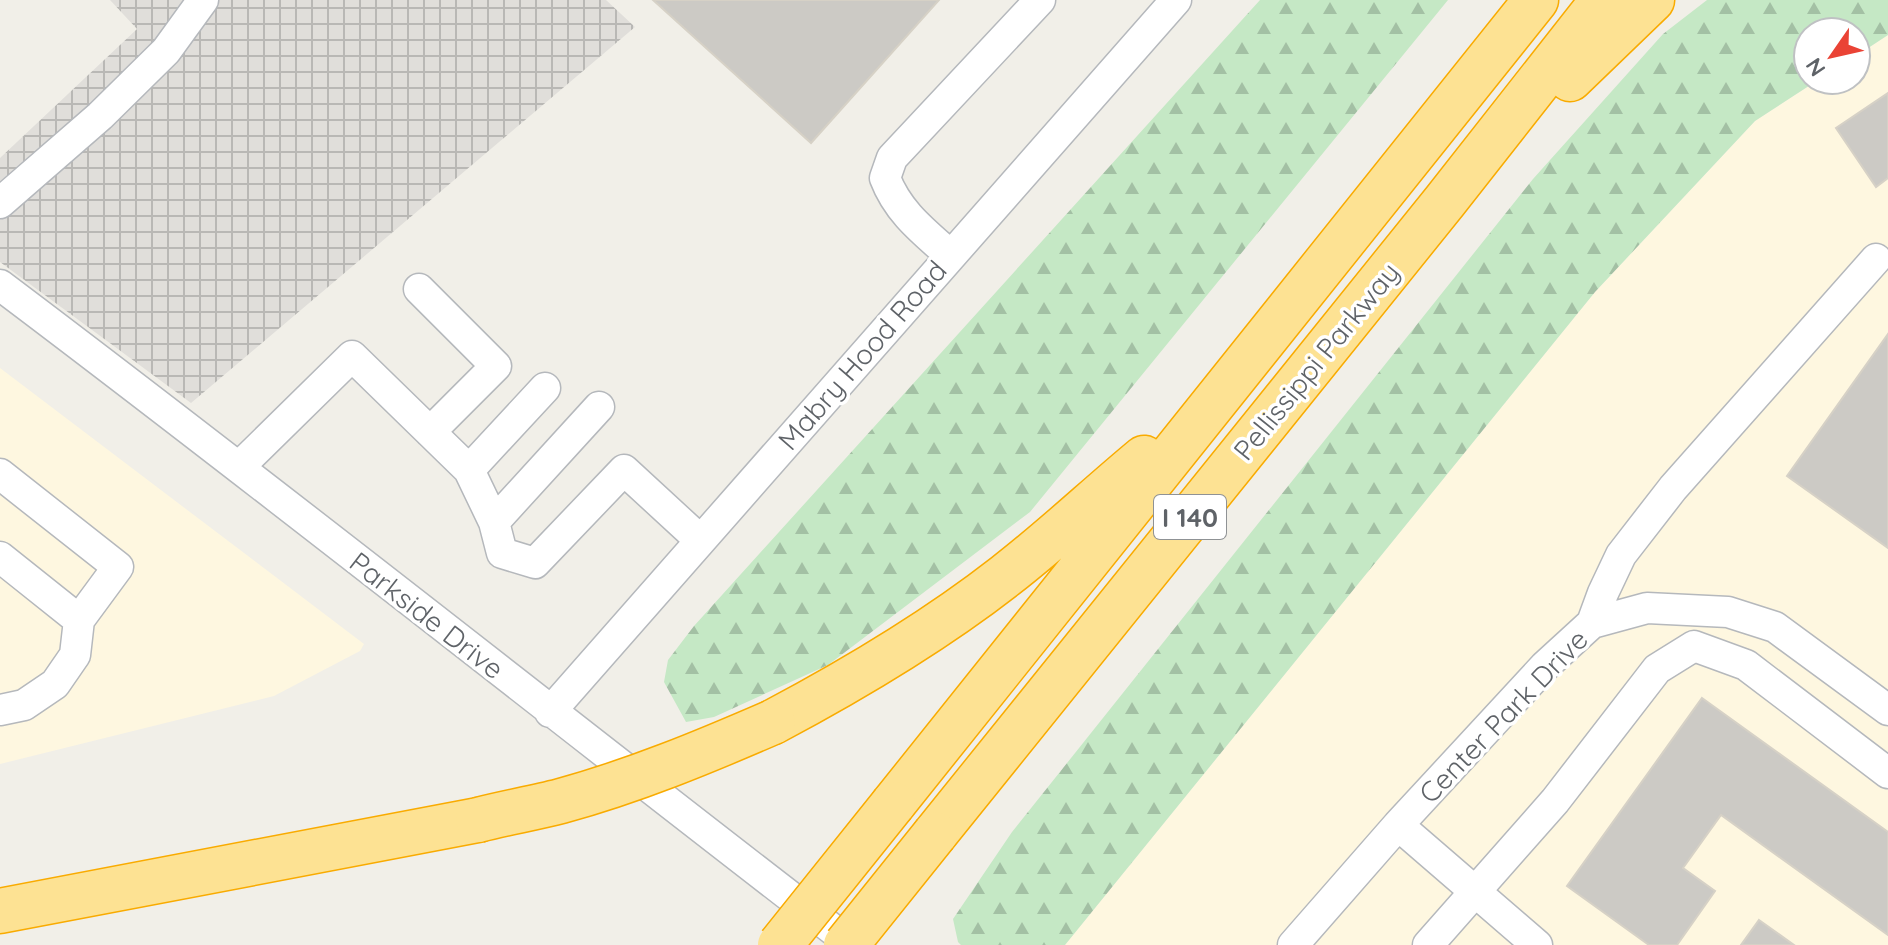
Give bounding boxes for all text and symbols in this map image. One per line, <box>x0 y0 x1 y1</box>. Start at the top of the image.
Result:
north arrow <box>1792 16 1872 96</box>
text: N <box>1799 53 1832 82</box>
street label: Mabry Hood Road <box>770 253 954 457</box>
street label: Pellissippi Parkway <box>1226 255 1406 467</box>
road number: I 140 <box>1154 495 1226 539</box>
street label: Parkside Drive <box>343 544 511 686</box>
street label: Center Park Drive <box>1411 622 1595 810</box>

